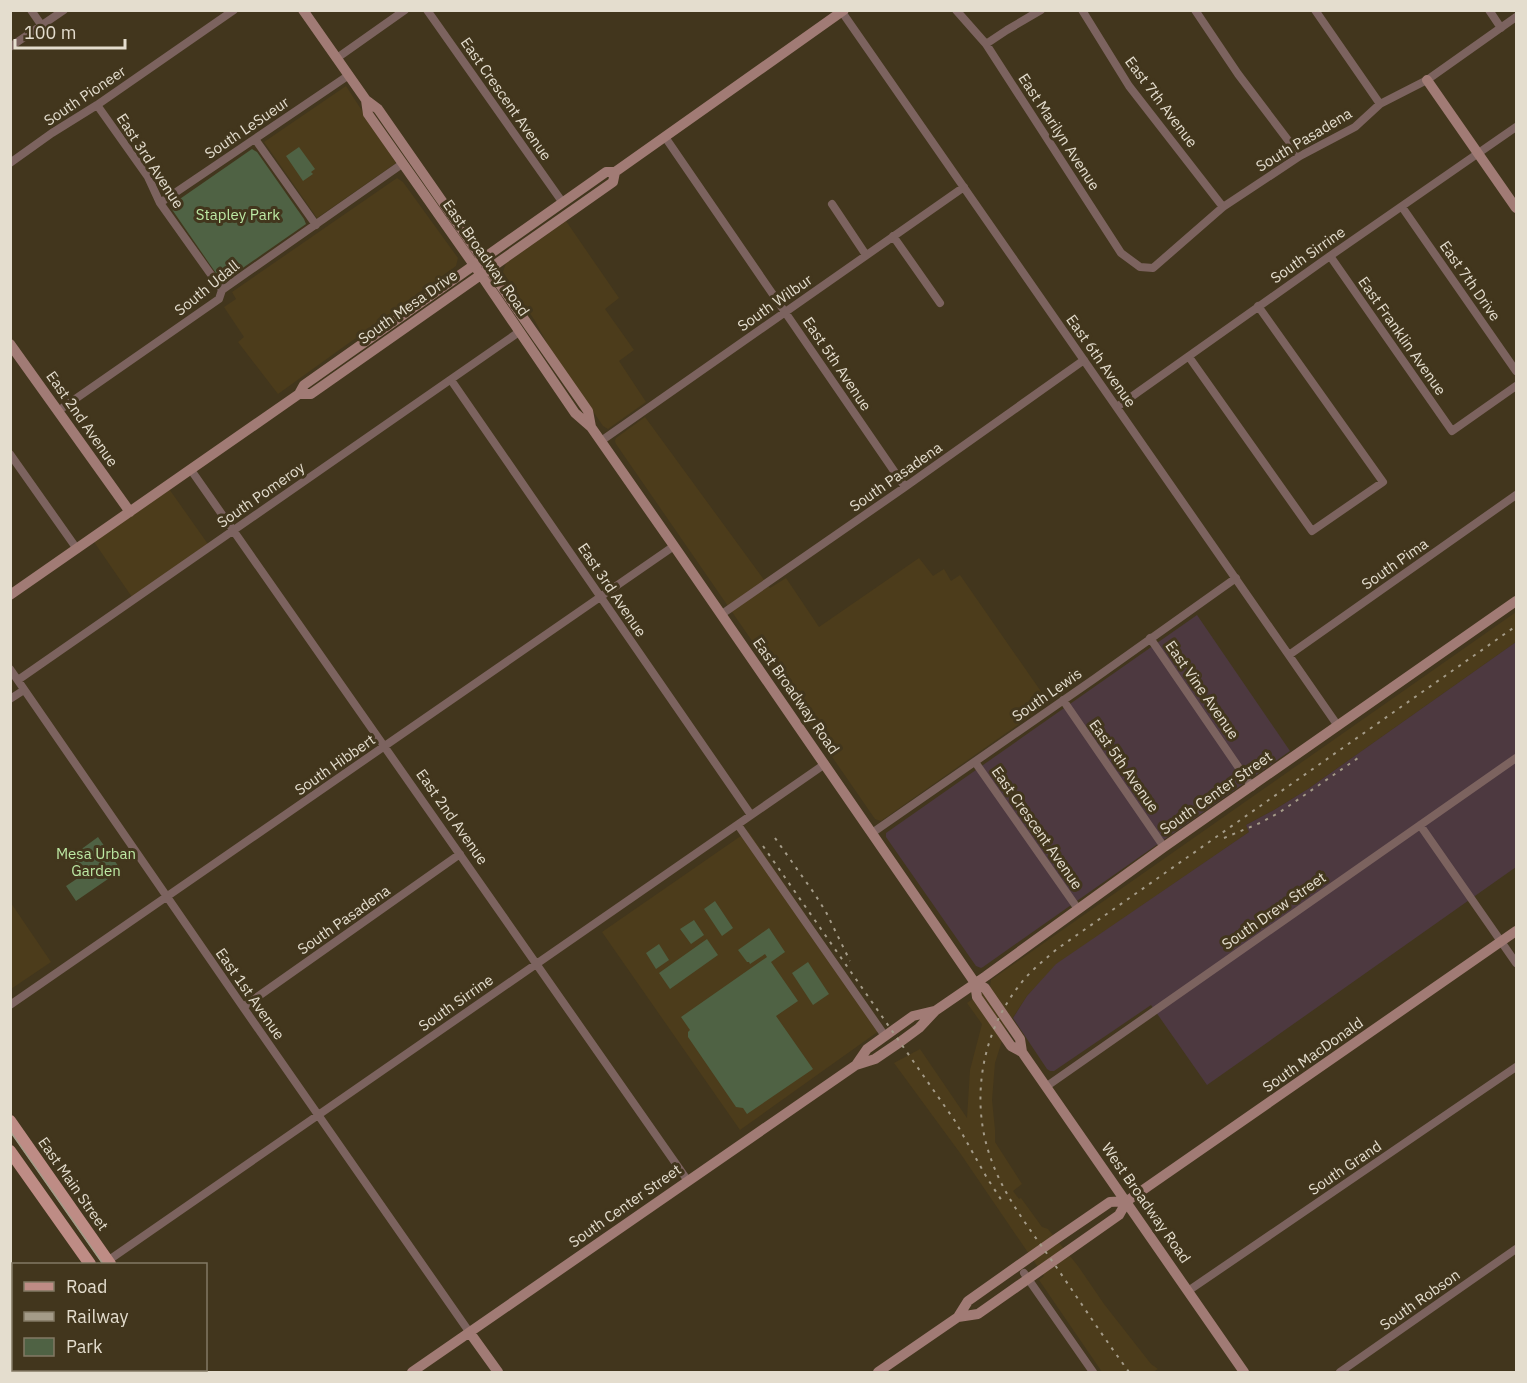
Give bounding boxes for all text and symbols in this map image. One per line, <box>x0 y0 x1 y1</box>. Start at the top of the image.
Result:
scale bar <box>15 12 124 50</box>
text: 100 m <box>24 21 76 44</box>
street label: East Crescent Avenue <box>457 33 556 164</box>
street label: East 7th Avenue <box>1121 52 1202 151</box>
street label: South Pioneer <box>40 61 130 130</box>
street label: East Marilyn Avenue <box>1014 70 1104 194</box>
street label: South LeSueur <box>201 92 293 163</box>
street label: South Pasadena <box>1252 103 1355 176</box>
street label: East 3rd Avenue <box>113 110 188 212</box>
street label: East Broadway Road <box>439 196 534 320</box>
park label: Stapley Park <box>196 205 280 224</box>
street label: South Sirrine <box>1267 222 1349 287</box>
street label: East 7th Drive <box>1436 237 1505 325</box>
street label: South Udall <box>170 256 243 320</box>
street label: South Mesa Drive <box>354 265 461 348</box>
street label: South Wilbur <box>734 270 816 335</box>
street label: East Franklin Avenue <box>1354 273 1451 399</box>
street label: East 6th Avenue <box>1062 311 1141 411</box>
street label: East 5th Avenue <box>799 313 876 414</box>
street label: East 2nd Avenue <box>42 367 122 470</box>
street label: South Pasadena <box>846 438 946 516</box>
street label: South Pomeroy <box>213 457 309 532</box>
street label: South Pima <box>1358 534 1432 593</box>
street label: East 3rd Avenue <box>574 539 651 640</box>
street label: East Broadway Road <box>749 634 844 758</box>
street label: East Vine Avenue <box>1161 637 1243 743</box>
street label: South Lewis <box>1008 664 1085 726</box>
street label: East 5th Avenue <box>1085 716 1164 816</box>
street label: South Hibbert <box>291 730 379 799</box>
street label: South Center Street <box>1156 747 1276 838</box>
street label: East Crescent Avenue <box>988 762 1087 893</box>
street label: East 2nd Avenue <box>412 765 492 868</box>
park label: Mesa Urban Garden <box>56 844 136 880</box>
street label: South Drew Street <box>1218 868 1329 954</box>
street label: South Pasadena <box>294 881 394 959</box>
street label: East 1st Avenue <box>212 944 289 1043</box>
street label: South Sirrine <box>415 970 497 1035</box>
street label: South MacDonald <box>1259 1013 1367 1096</box>
street label: East Main Street <box>34 1133 113 1234</box>
street label: South Grand <box>1305 1136 1385 1199</box>
street label: West Broadway Road <box>1098 1139 1195 1267</box>
street label: South Center Street <box>565 1160 685 1251</box>
legend <box>12 1263 207 1371</box>
street label: South Robson <box>1376 1265 1464 1334</box>
text: Road <box>66 1275 107 1298</box>
text: Railway <box>66 1305 128 1328</box>
text: Park <box>66 1335 103 1358</box>

